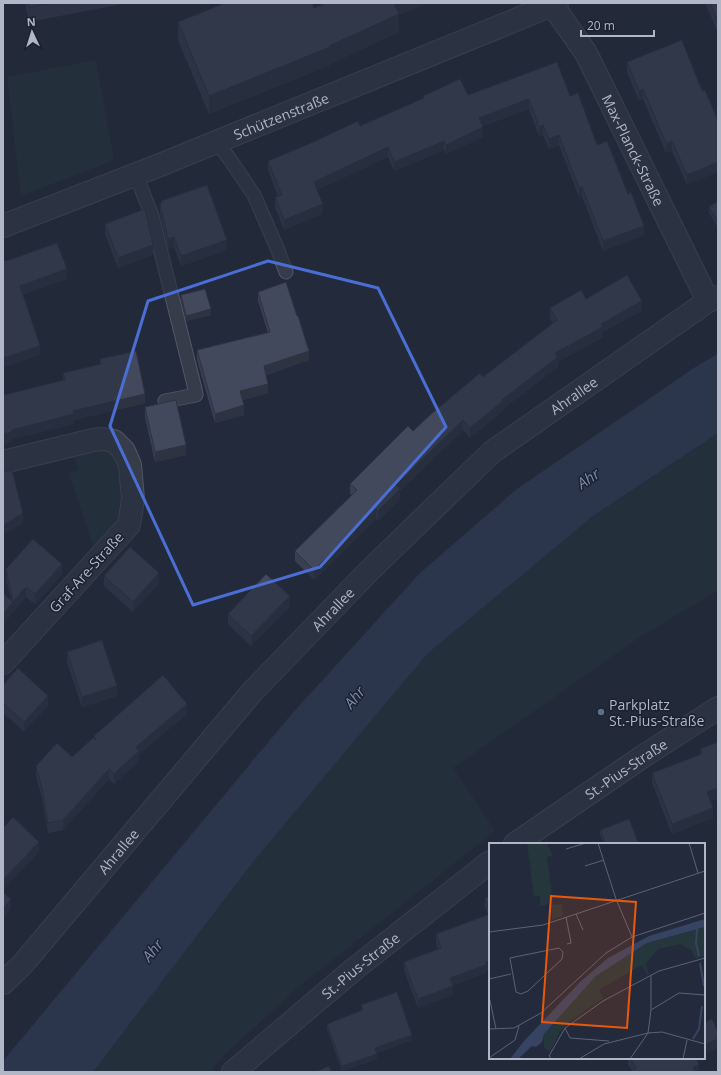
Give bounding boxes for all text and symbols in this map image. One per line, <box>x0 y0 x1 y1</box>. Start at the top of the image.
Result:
north arrow <box>12 12 52 52</box>
scale bar <box>581 12 654 38</box>
text: N <box>26 14 36 29</box>
text: 20 m <box>587 17 615 34</box>
street label: Schützenstraße <box>230 88 332 144</box>
street label: Max-Planck-Straße <box>598 91 669 209</box>
street label: Ahrallee <box>546 372 601 418</box>
water label: Ahr <box>572 463 604 493</box>
street label: Graf-Are-Straße <box>45 527 127 616</box>
street label: Ahrallee <box>307 583 358 635</box>
water label: Ahr <box>338 681 370 713</box>
place label: Parkplatz St.-Pius-Straße <box>609 695 704 730</box>
marker: Parkplatz St.-Pius-Straße <box>596 707 606 717</box>
street label: St.-Pius-Straße <box>581 734 671 803</box>
street label: Ahrallee <box>93 824 143 878</box>
inset map <box>489 843 705 1059</box>
street label: St.-Pius-Straße <box>317 928 403 1003</box>
water label: Ahr <box>136 934 168 966</box>

